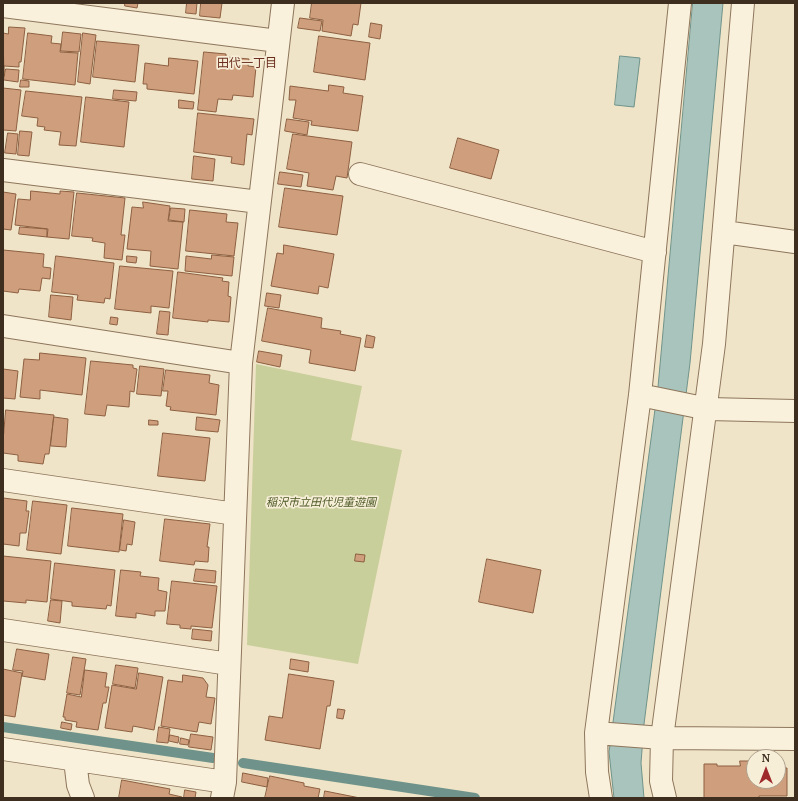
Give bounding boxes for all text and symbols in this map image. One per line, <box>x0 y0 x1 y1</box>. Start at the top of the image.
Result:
district label: 田代一丁目 <box>217 57 277 71</box>
park label: 稲沢市立田代児童遊園 <box>266 496 376 510</box>
north arrow <box>746 749 786 789</box>
text: N <box>762 751 770 765</box>

